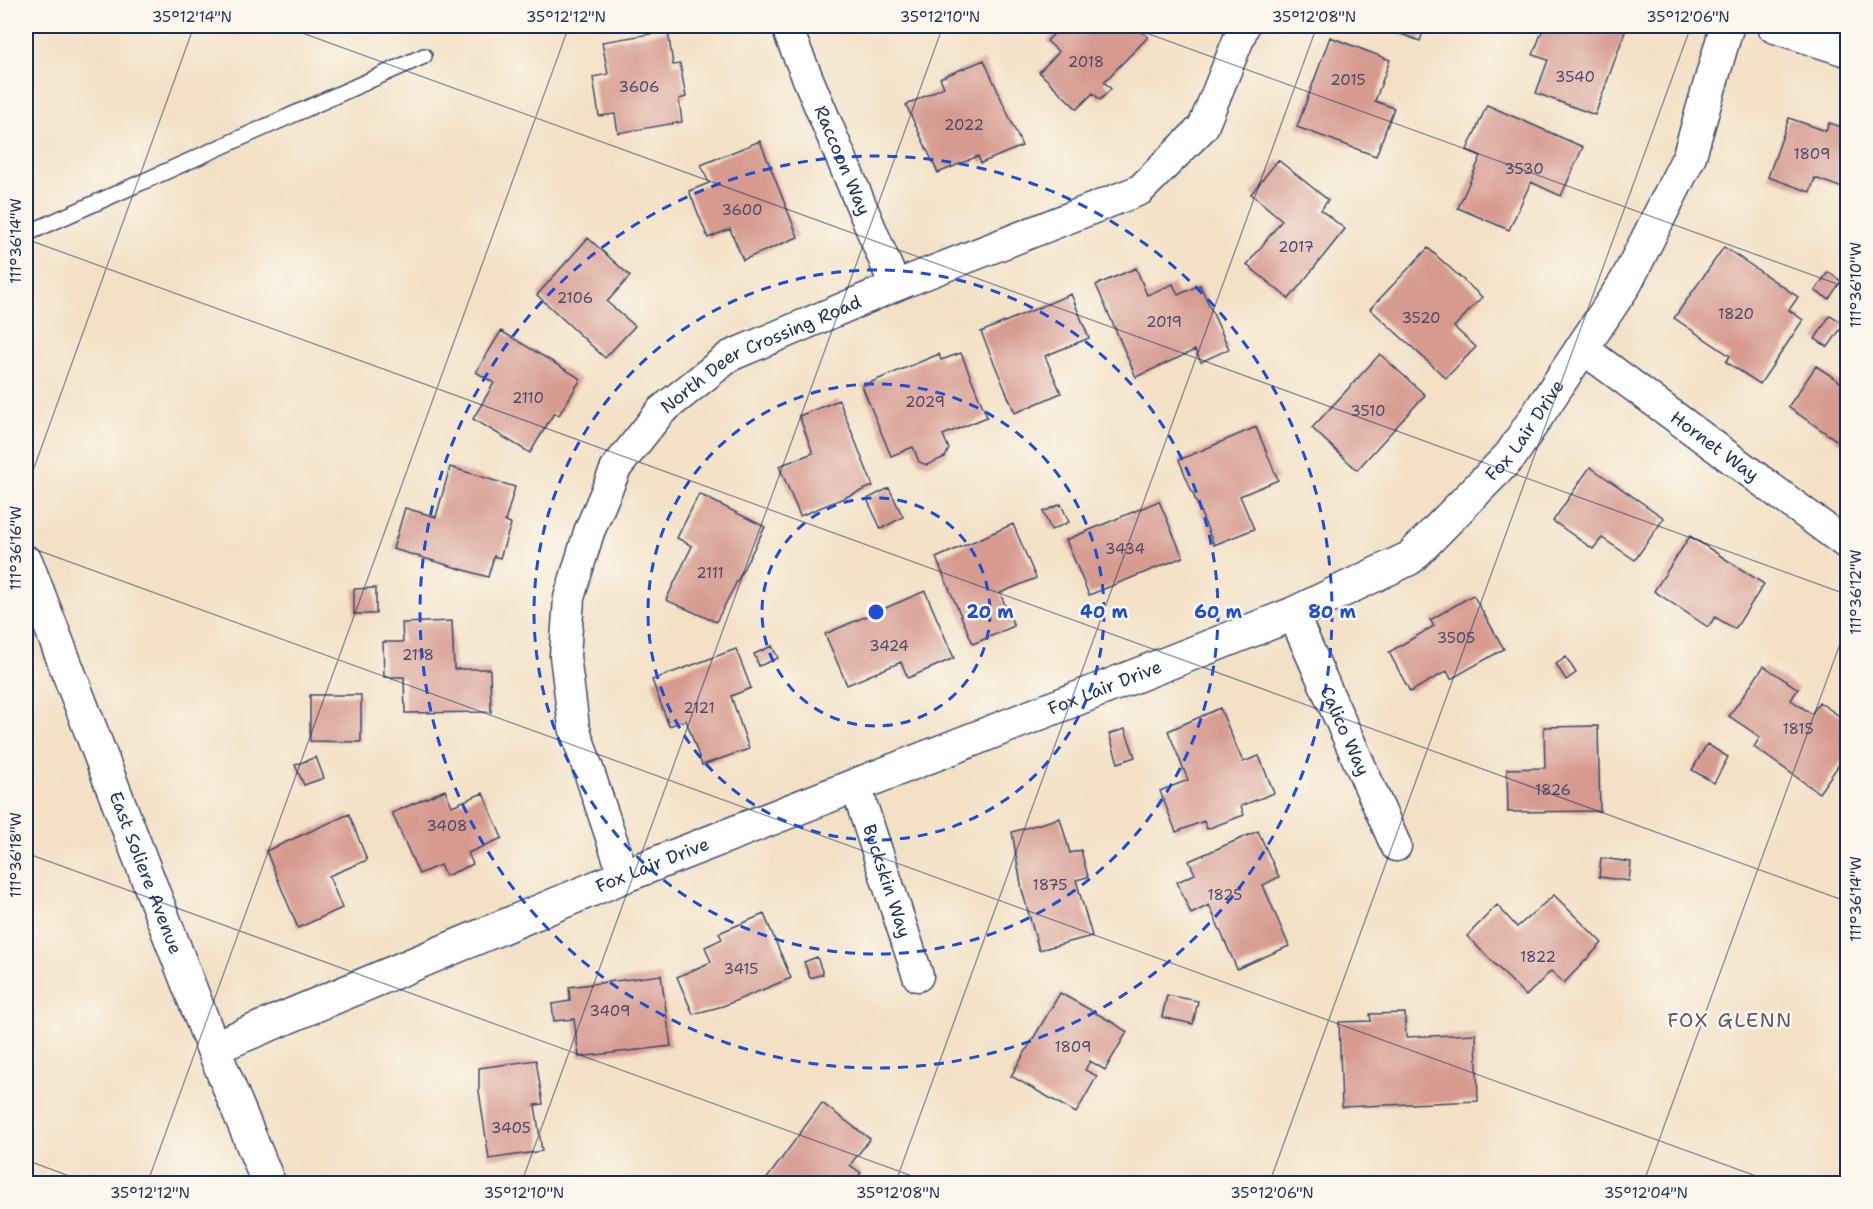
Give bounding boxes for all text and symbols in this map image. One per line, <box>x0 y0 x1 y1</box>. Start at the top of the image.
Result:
text: 35°12'14"N <box>152 7 232 27</box>
text: 35°12'12"N <box>526 7 606 27</box>
text: 35°12'10"N <box>900 7 980 27</box>
text: 35°12'08"N <box>1272 7 1356 27</box>
text: 35°12'06"N <box>1646 7 1730 27</box>
house number: 2018 <box>1068 52 1104 72</box>
house number: 3540 <box>1555 67 1595 87</box>
house number: 2015 <box>1330 70 1366 90</box>
house number: 3606 <box>619 77 659 97</box>
street label: Raccoon Way <box>808 102 876 219</box>
house number: 2022 <box>944 115 984 135</box>
house number: 1809 <box>1794 144 1830 164</box>
house number: 3530 <box>1504 159 1544 179</box>
text: 111°36'14"W <box>6 198 26 284</box>
house number: 3600 <box>721 200 763 220</box>
house number: 2017 <box>1278 237 1314 257</box>
text: 111°36'10"W <box>1846 242 1866 328</box>
house number: 2106 <box>557 288 593 308</box>
street label: North Deer Crossing Road <box>655 290 865 419</box>
house number: 1820 <box>1718 304 1754 324</box>
house number: 3520 <box>1402 308 1440 328</box>
house number: 2019 <box>1146 312 1182 332</box>
street label: Fox Lair Drive <box>1480 375 1570 486</box>
house number: 2110 <box>512 388 544 408</box>
house number: 2029 <box>905 392 945 412</box>
house number: 3510 <box>1351 401 1385 421</box>
street label: Hornet Way <box>1665 405 1764 487</box>
text: 111°36'16"W <box>6 505 26 591</box>
house number: 3434 <box>1105 539 1145 559</box>
text: 111°36'12"W <box>1846 549 1866 635</box>
house number: 2111 <box>696 563 724 583</box>
text: 20 m <box>966 600 1014 624</box>
text: 40 m <box>1080 600 1128 624</box>
text: 60 m <box>1194 600 1242 624</box>
text: 80 m <box>1308 600 1356 624</box>
centre of rings <box>866 602 886 622</box>
house number: 3505 <box>1437 628 1475 648</box>
house number: 3424 <box>869 636 909 656</box>
house number: 2118 <box>402 645 434 665</box>
street label: Fox Lair Drive <box>1045 655 1165 721</box>
street label: Calico Way <box>1315 682 1375 780</box>
house number: 2121 <box>683 698 715 718</box>
house number: 1815 <box>1782 719 1814 739</box>
house number: 1826 <box>1535 780 1571 800</box>
street label: East Soliere Avenue <box>103 788 188 958</box>
text: 111°36'18"W <box>6 812 26 898</box>
house number: 3408 <box>426 816 468 836</box>
street label: Buckskin Way <box>857 821 917 941</box>
street label: Fox Lair Drive <box>592 832 713 899</box>
text: 111°36'14"W <box>1846 856 1866 942</box>
house number: 1875 <box>1033 875 1067 895</box>
house number: 1825 <box>1207 885 1243 905</box>
house number: 1822 <box>1520 947 1556 967</box>
house number: 3415 <box>724 959 758 979</box>
house number: 3409 <box>590 1001 630 1021</box>
district label: FOX GLENN <box>1667 1007 1793 1033</box>
house number: 1809 <box>1055 1037 1091 1057</box>
house number: 3405 <box>491 1118 531 1138</box>
text: 35°12'12"N <box>110 1183 190 1203</box>
text: 35°12'10"N <box>484 1183 564 1203</box>
text: 35°12'08"N <box>856 1183 940 1203</box>
text: 35°12'06"N <box>1230 1183 1314 1203</box>
text: 35°12'04"N <box>1604 1183 1688 1203</box>

